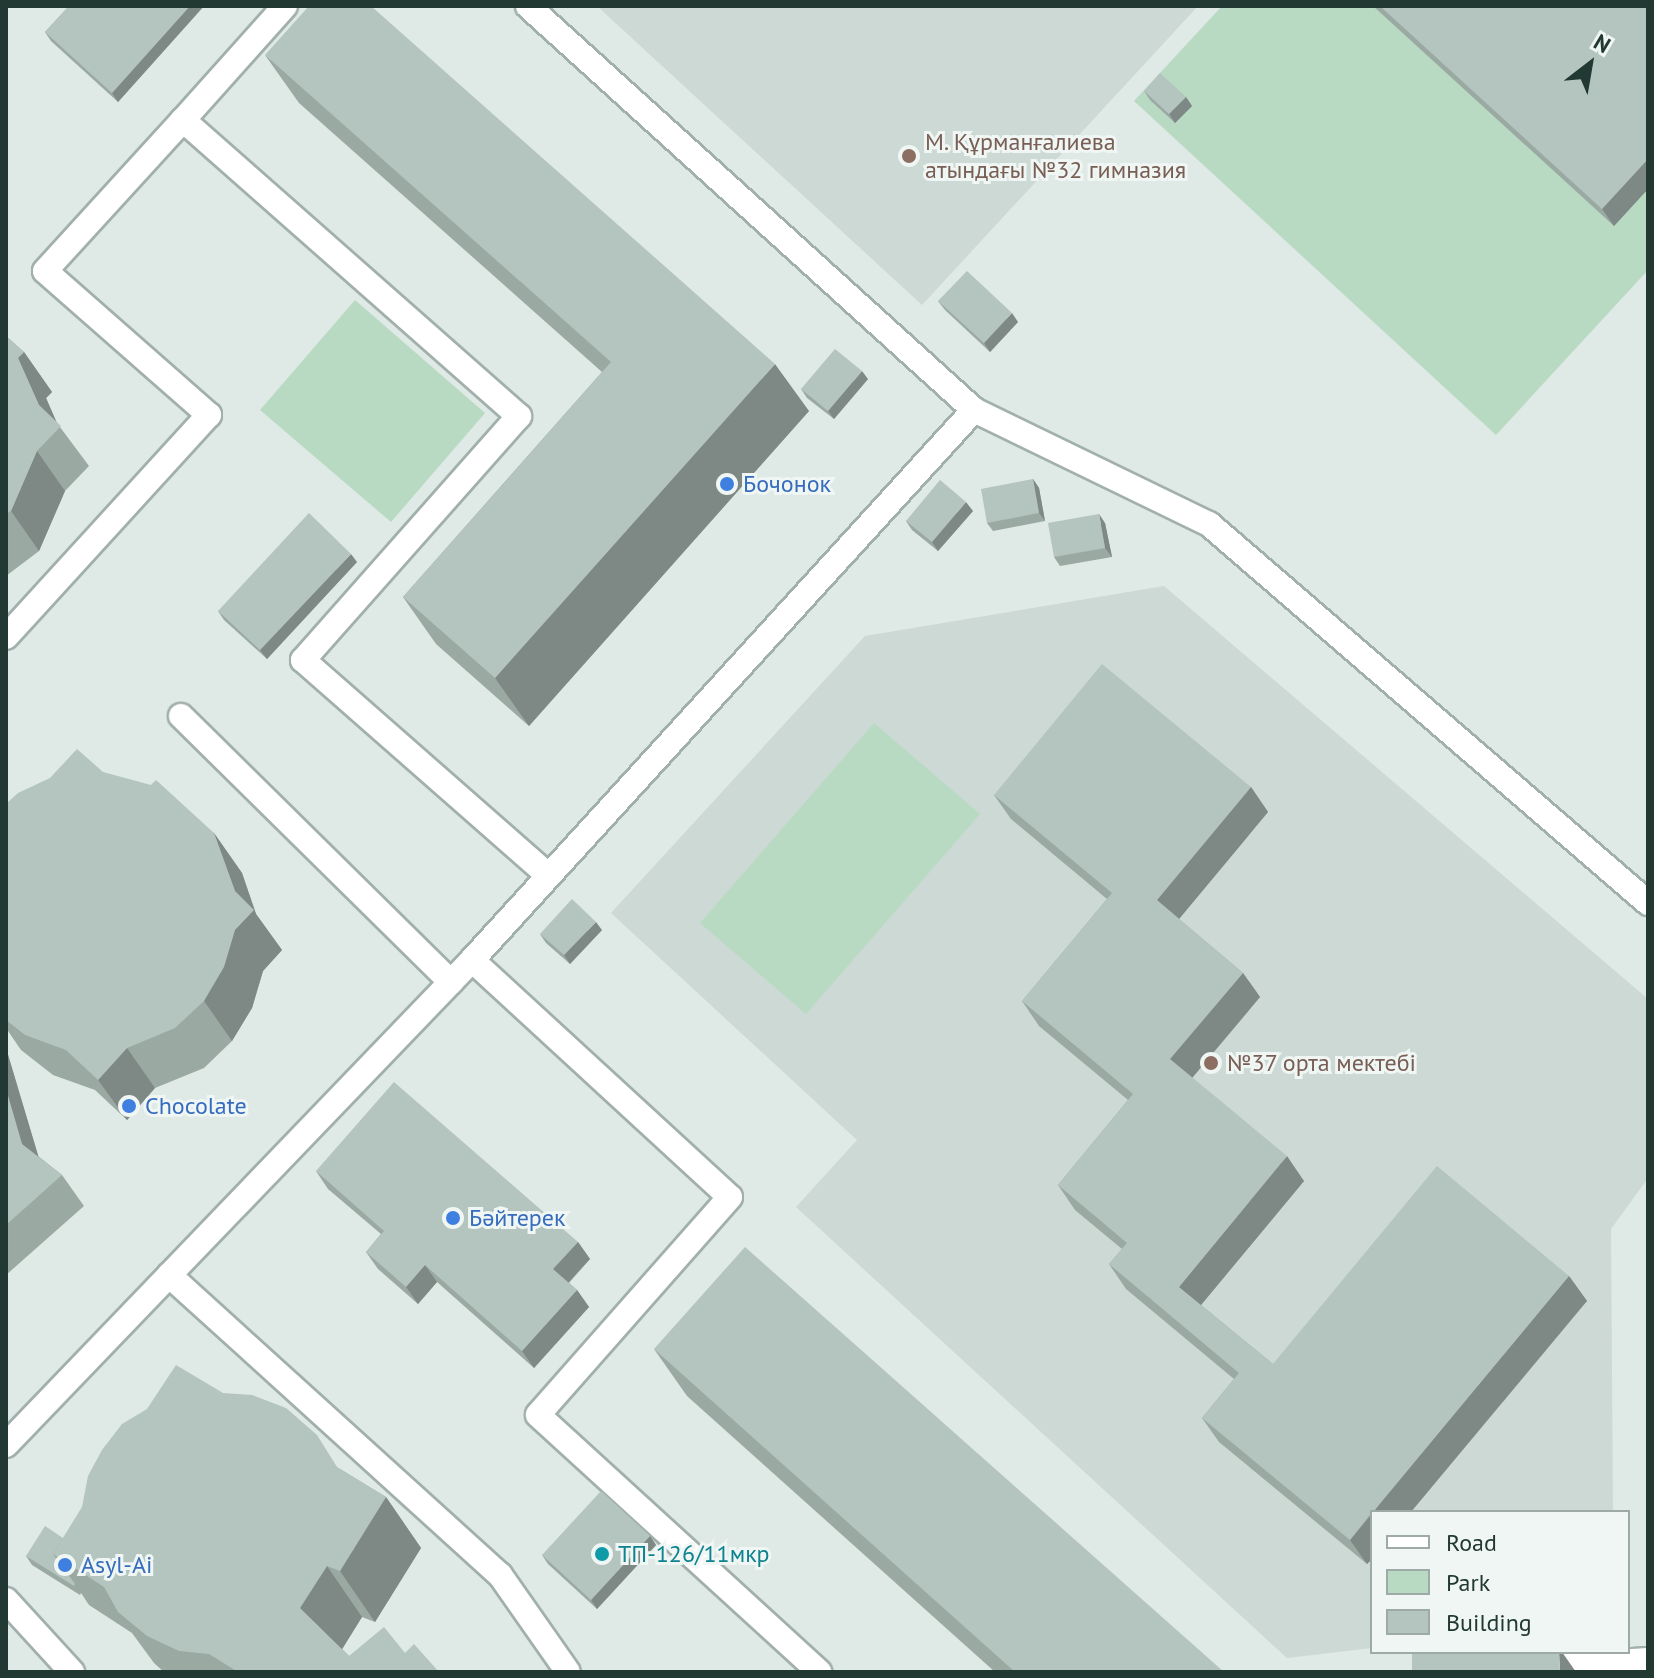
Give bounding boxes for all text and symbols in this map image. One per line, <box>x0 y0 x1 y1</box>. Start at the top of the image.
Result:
north arrow <box>1550 24 1630 104</box>
text: N <box>1589 28 1616 59</box>
place label: М. Құрманғалиева атындағы №32 гимназия <box>925 128 1186 184</box>
marker: М. Құрманғалиева атындағы №32 гимназия <box>900 147 918 165</box>
place label: Бочонок <box>743 470 831 498</box>
marker: Бочонок <box>718 475 736 493</box>
place label: №37 орта мектебі <box>1227 1049 1417 1077</box>
marker: №37 орта мектебі <box>1202 1054 1220 1072</box>
place label: Chocolate <box>145 1092 247 1120</box>
marker: Chocolate <box>120 1097 138 1115</box>
place label: Бәйтерек <box>469 1204 565 1232</box>
marker: Бәйтерек <box>444 1209 462 1227</box>
legend <box>1370 1510 1630 1654</box>
text: Road <box>1446 1527 1497 1558</box>
place label: ТП-126/11мкр <box>618 1540 770 1568</box>
marker: ТП-126/11мкр <box>593 1545 611 1563</box>
place label: Asyl-Ai <box>81 1551 152 1579</box>
marker: Asyl-Ai <box>56 1556 74 1574</box>
text: Park <box>1446 1567 1490 1598</box>
text: Building <box>1446 1607 1532 1638</box>

